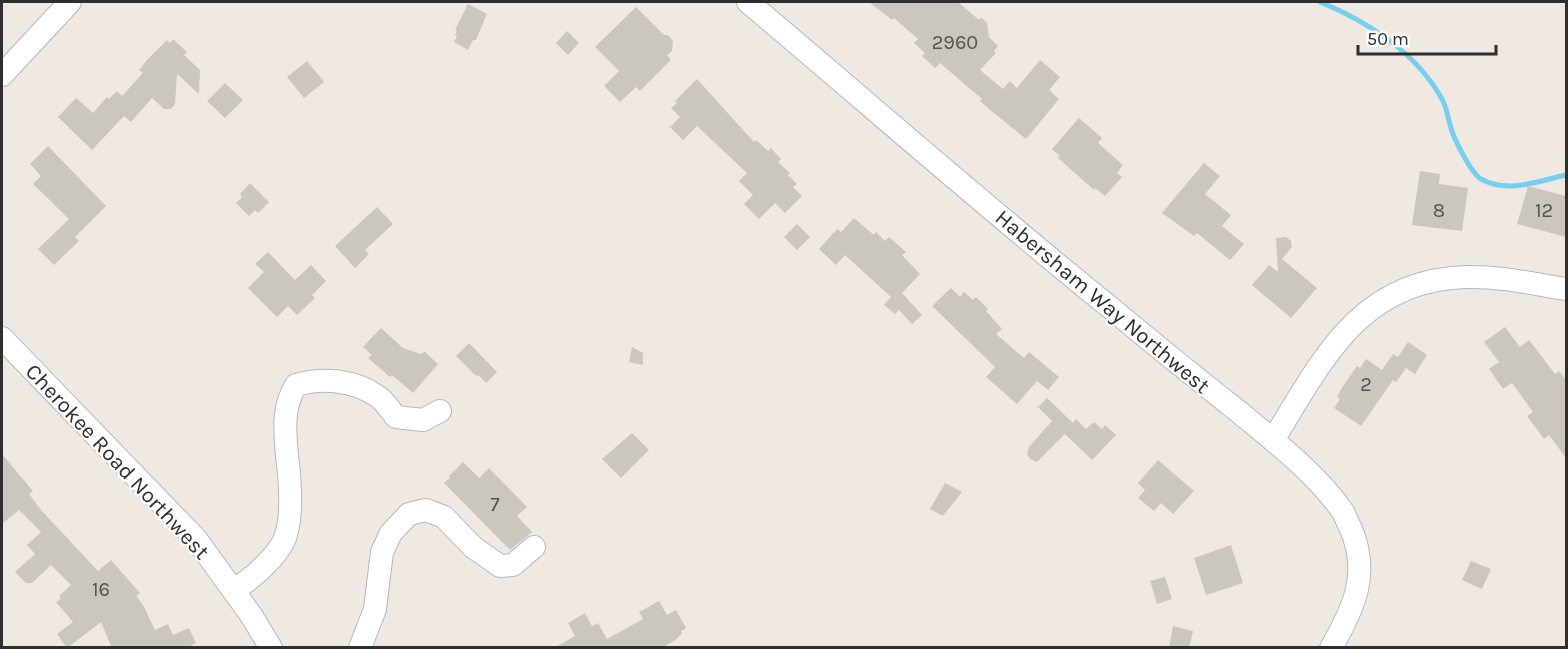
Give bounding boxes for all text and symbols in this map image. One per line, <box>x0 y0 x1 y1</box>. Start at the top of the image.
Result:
scale bar <box>1358 18 1496 56</box>
text: 50 m <box>1367 28 1409 50</box>
house number: 2960 <box>932 31 978 54</box>
house number: 8 <box>1433 199 1445 222</box>
house number: 12 <box>1535 199 1553 222</box>
street label: Habersham Way Northwest <box>990 204 1215 399</box>
street label: Cherokee Road Northwest <box>20 359 215 565</box>
house number: 2 <box>1360 373 1372 396</box>
house number: 7 <box>490 493 500 516</box>
house number: 16 <box>92 578 110 601</box>

